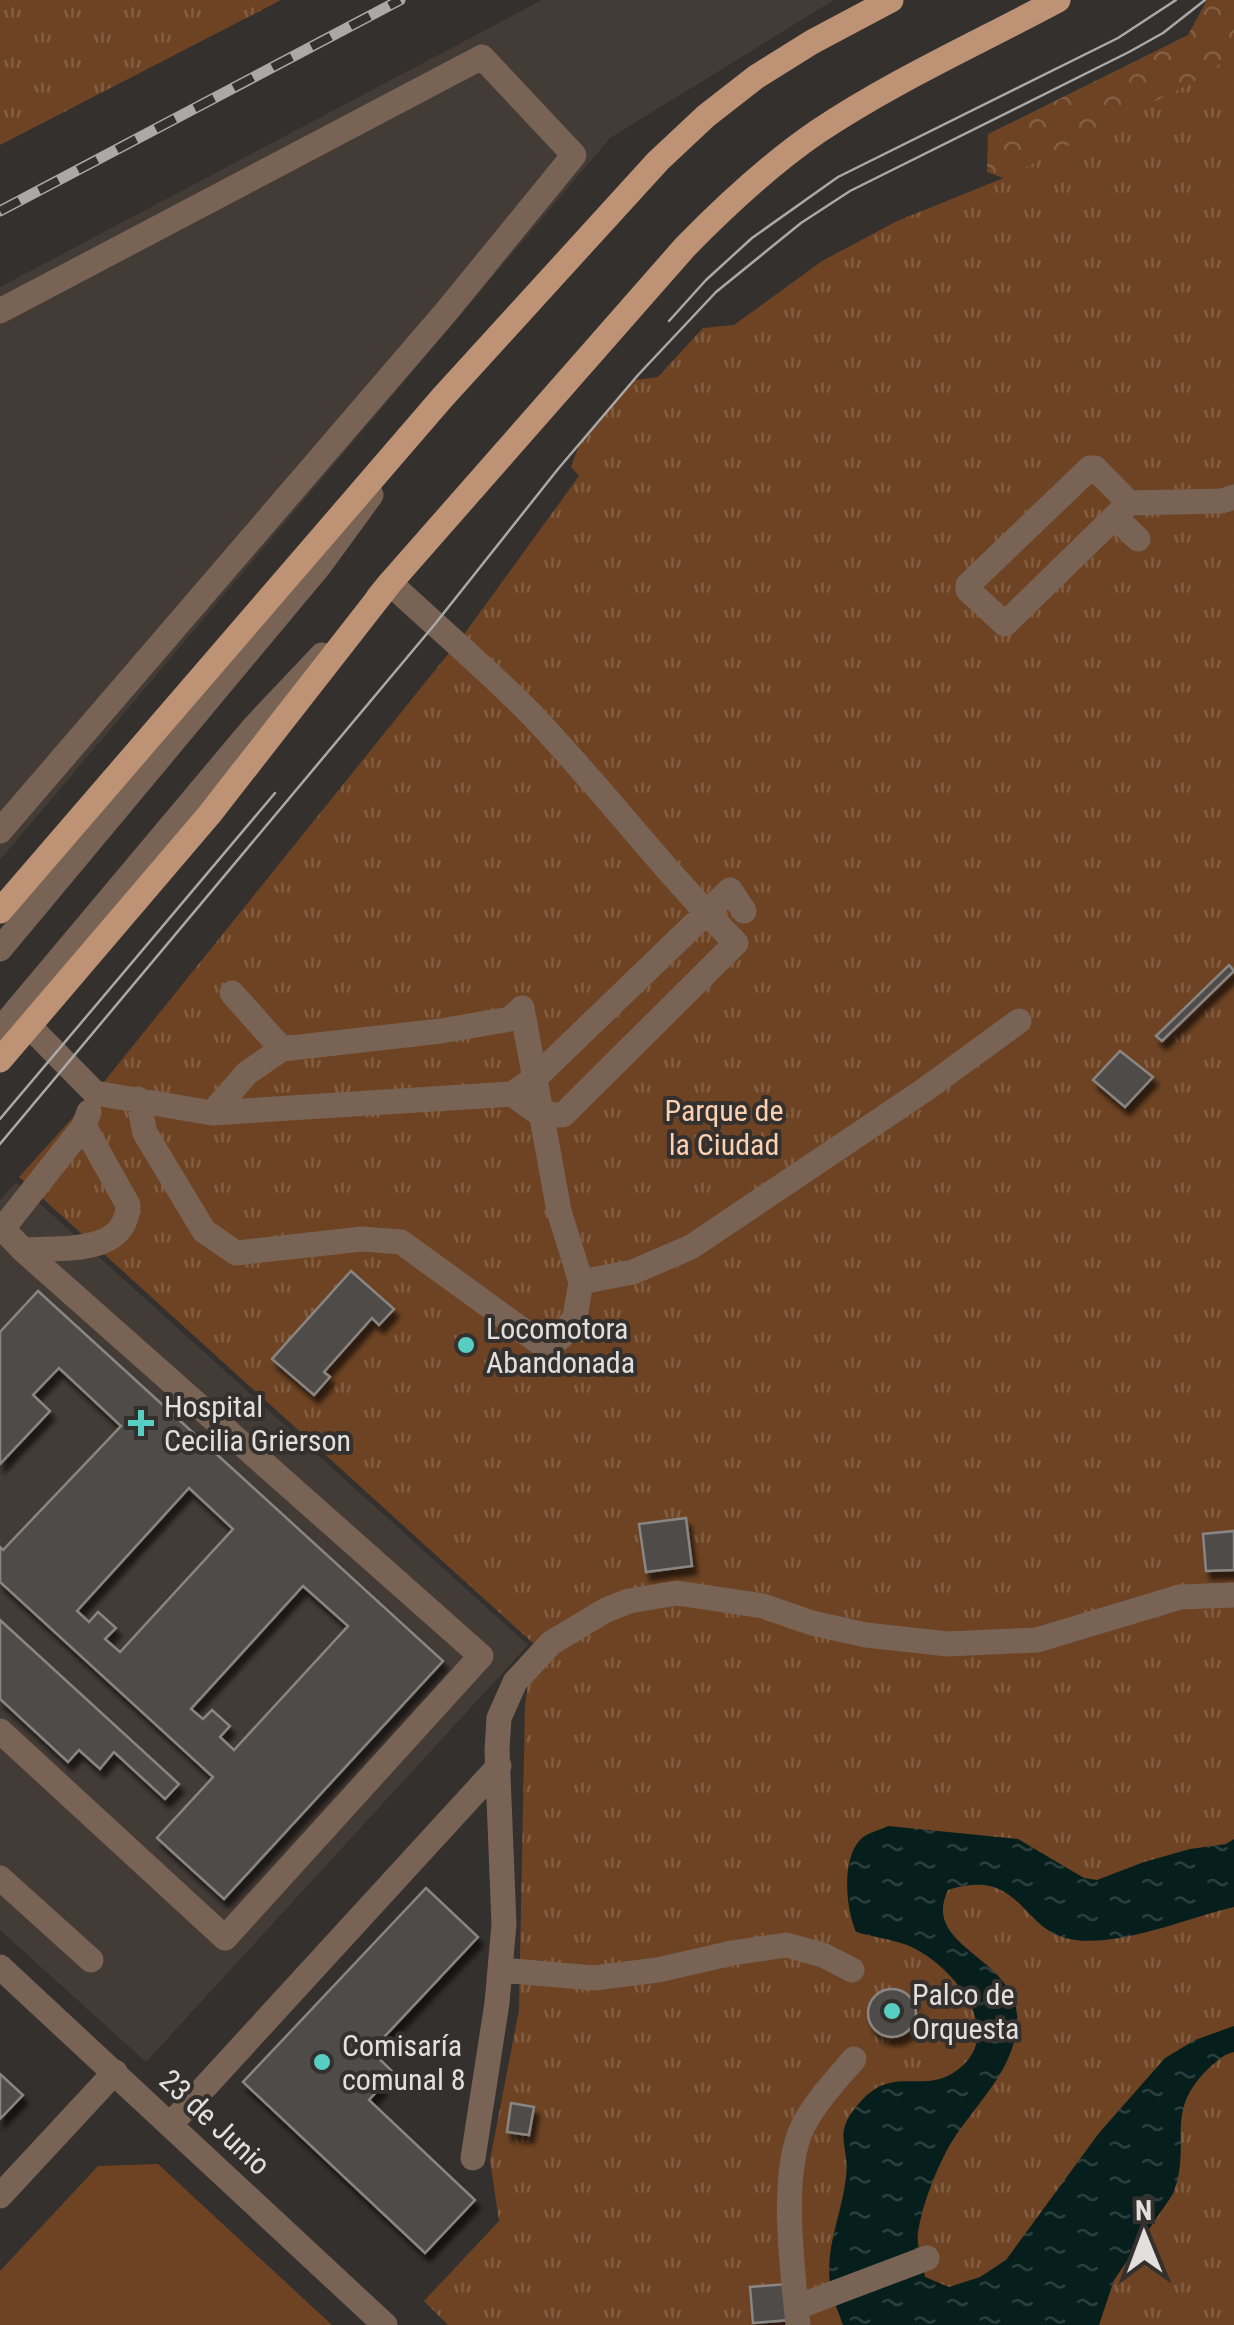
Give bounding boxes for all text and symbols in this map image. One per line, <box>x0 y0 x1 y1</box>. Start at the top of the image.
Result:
park label: Parque de la Ciudad <box>664 1093 784 1162</box>
place label: Locomotora Abandonada <box>486 1311 635 1380</box>
marker: Locomotora Abandonada <box>455 1334 477 1356</box>
place label: Hospital Cecilia Grierson <box>164 1389 351 1458</box>
marker: Hospital Cecilia Grierson <box>128 1410 154 1436</box>
place label: Palco de Orquesta <box>912 1977 1019 2046</box>
marker: Palco de Orquesta <box>881 2000 903 2022</box>
place label: Comisaría comunal 8 <box>342 2028 466 2097</box>
marker: Comisaría comunal 8 <box>311 2051 333 2073</box>
street label: 23 de Junio <box>153 2062 277 2182</box>
north arrow <box>1094 2185 1194 2285</box>
text: N <box>1135 2194 1152 2227</box>

